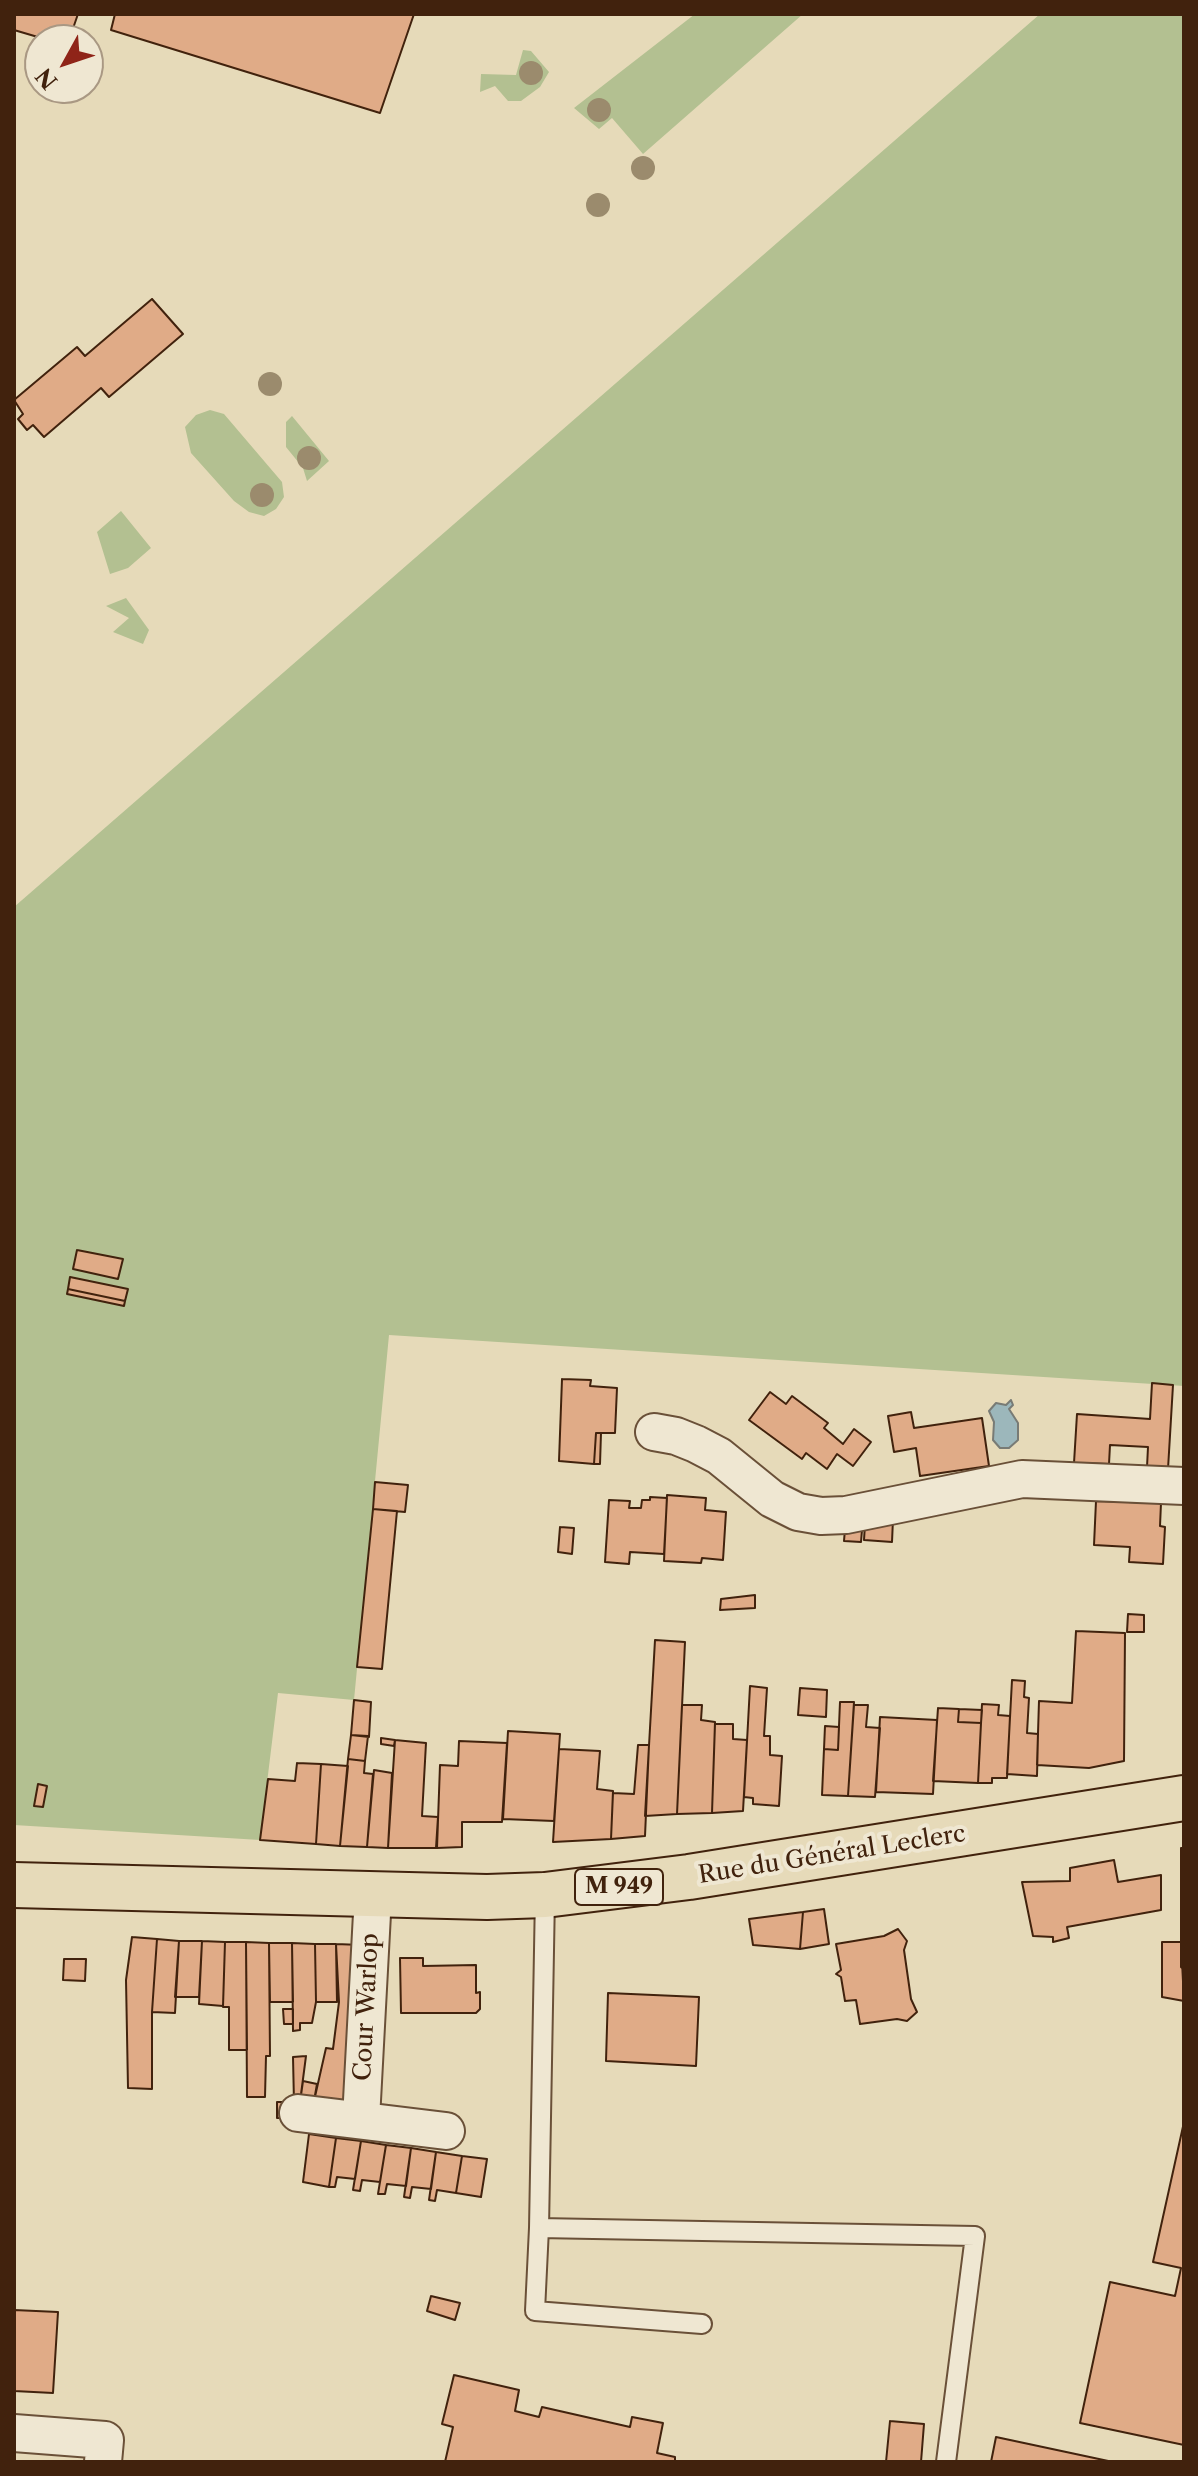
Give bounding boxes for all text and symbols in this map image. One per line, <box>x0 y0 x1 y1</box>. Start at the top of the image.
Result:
north arrow <box>24 24 104 104</box>
text: N <box>30 62 63 94</box>
street label: Rue du Général Leclerc <box>696 1820 968 1890</box>
road number: M 949 <box>575 1869 663 1905</box>
street label: Cour Warlop <box>349 1932 385 2082</box>

